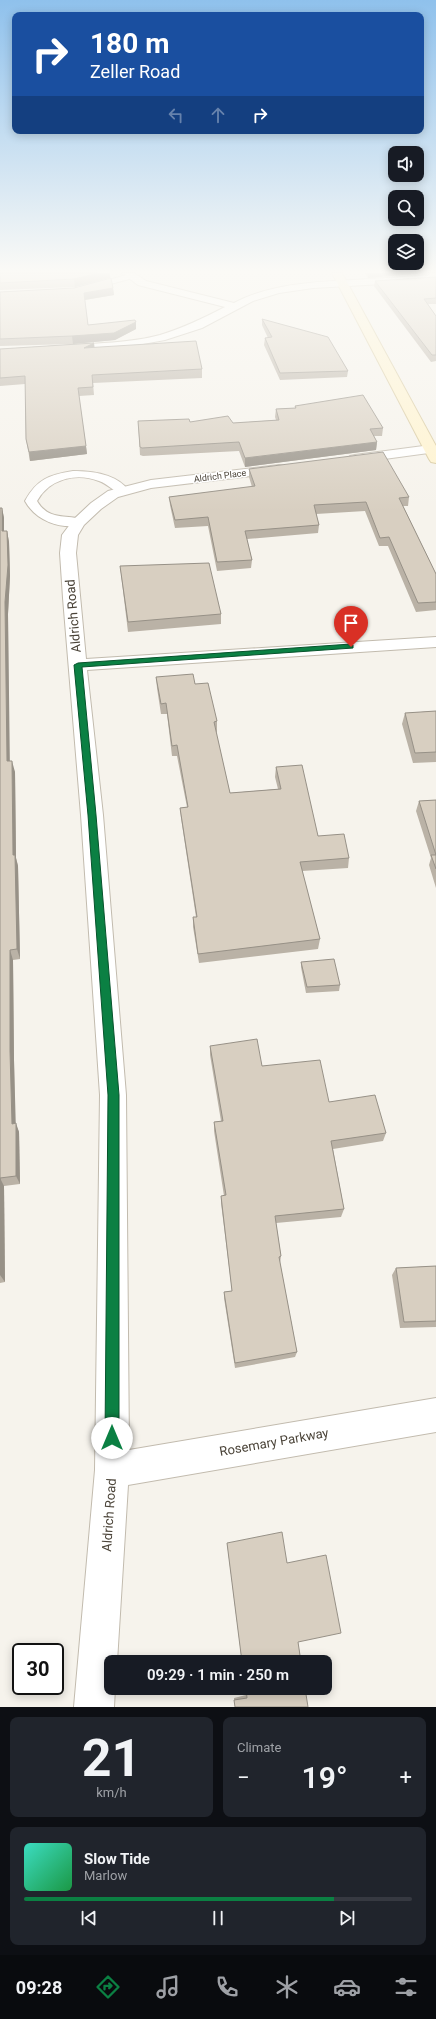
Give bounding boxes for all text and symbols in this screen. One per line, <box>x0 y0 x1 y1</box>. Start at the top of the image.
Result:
text: 180 m <box>90 27 169 60</box>
icon: right <box>24 28 76 80</box>
text: Zeller Road <box>90 61 180 82</box>
icon: left <box>165 104 187 126</box>
icon: ahead <box>207 104 229 126</box>
icon: right <box>249 104 271 126</box>
map controls <box>388 146 424 270</box>
button: sound <box>388 146 424 182</box>
button: search <box>388 190 424 226</box>
button: layers <box>388 234 424 270</box>
street label: Aldrich Place <box>193 468 247 484</box>
street label: Aldrich Road <box>62 579 84 653</box>
pin <box>334 606 368 647</box>
icon: arrive <box>340 612 362 634</box>
position arrow <box>91 1417 133 1459</box>
street label: Rosemary Parkway <box>218 1425 330 1459</box>
street label: Aldrich Road <box>99 1478 119 1552</box>
speed limit sign: 30 <box>12 1643 64 1695</box>
text: 09:29 · 1 min · 250 m <box>147 1666 289 1684</box>
text: 21 <box>82 1728 141 1789</box>
text: Climate <box>237 1740 281 1755</box>
text: 19° <box>302 1760 347 1795</box>
text: − <box>237 1765 250 1790</box>
text: + <box>400 1765 412 1790</box>
text: km/h <box>96 1785 127 1800</box>
text: Slow Tide <box>84 1850 150 1868</box>
text: Marlow <box>84 1868 127 1883</box>
icon: previous <box>78 1907 100 1929</box>
icon: pause <box>207 1907 229 1929</box>
icon: next <box>336 1907 358 1929</box>
icon: directions <box>94 1973 122 2001</box>
icon: music <box>154 1973 182 2001</box>
icon: phone <box>213 1973 241 2001</box>
icon: climate <box>273 1973 301 2001</box>
icon: car <box>333 1973 361 2001</box>
icon: filters <box>392 1973 420 2001</box>
text: 09:28 <box>16 1977 62 1998</box>

